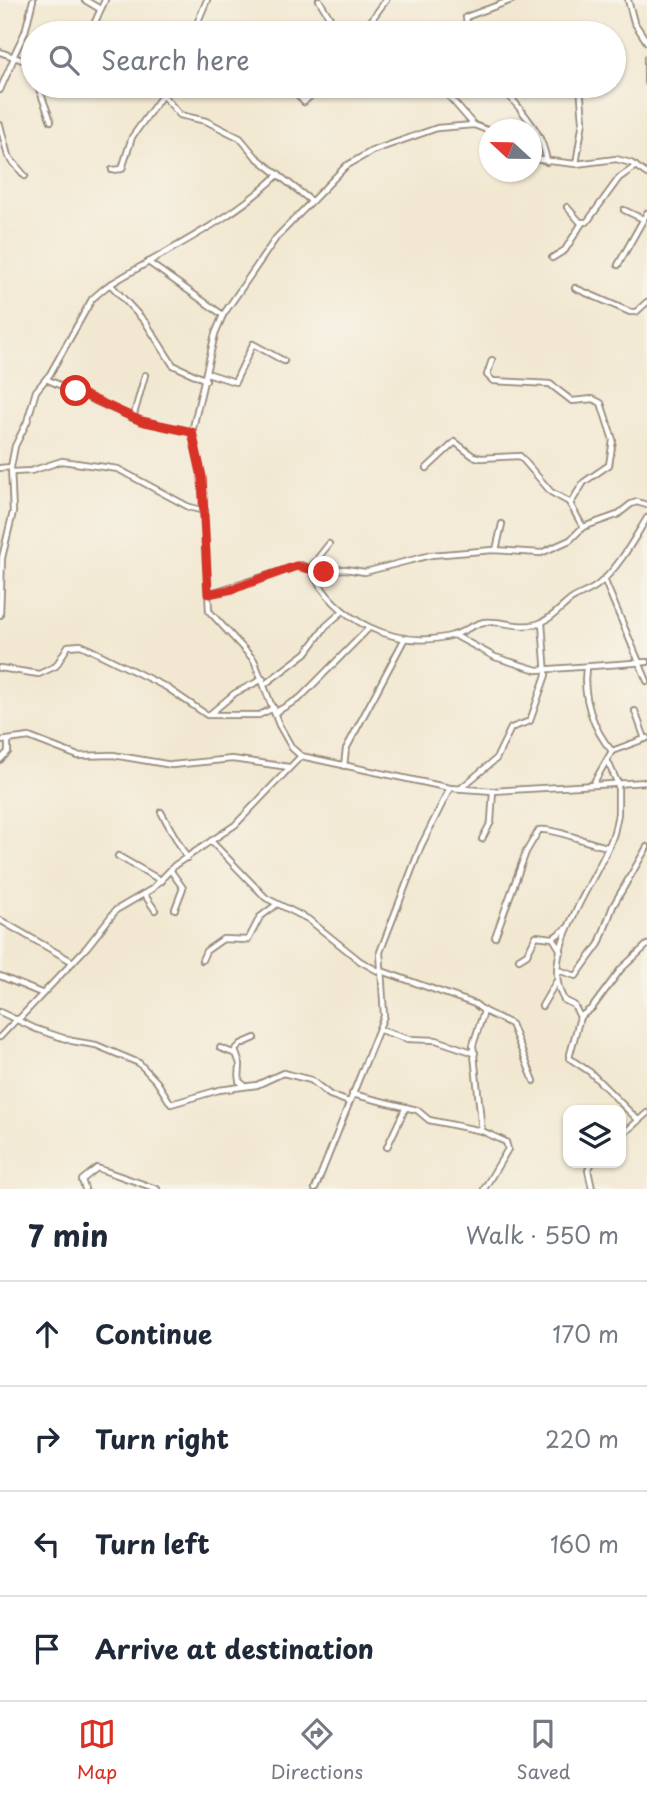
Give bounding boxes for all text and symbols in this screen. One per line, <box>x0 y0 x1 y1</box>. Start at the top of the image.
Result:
search box <box>21 21 626 98</box>
text: Search here <box>101 40 250 79</box>
icon: search <box>45 41 83 79</box>
north arrow <box>479 119 542 182</box>
route start <box>60 375 91 406</box>
route end <box>308 556 339 587</box>
map controls <box>563 1105 626 1168</box>
button: layers <box>563 1105 626 1168</box>
text: 7 min <box>28 1212 109 1257</box>
text: Walk · 550 m <box>466 1217 619 1252</box>
text: Continue <box>95 1314 212 1353</box>
icon: ahead <box>28 1315 66 1353</box>
text: 170 m <box>552 1316 619 1351</box>
text: Turn right <box>95 1419 229 1458</box>
icon: right <box>28 1420 66 1458</box>
text: 220 m <box>545 1421 619 1456</box>
text: Turn left <box>95 1524 210 1563</box>
icon: left <box>28 1525 66 1563</box>
text: 160 m <box>550 1526 619 1561</box>
text: Arrive at destination <box>95 1629 374 1668</box>
icon: arrive <box>28 1630 66 1668</box>
tab: Map <box>77 1715 117 1785</box>
tab: Directions <box>271 1715 363 1785</box>
tab: Saved <box>516 1715 570 1785</box>

